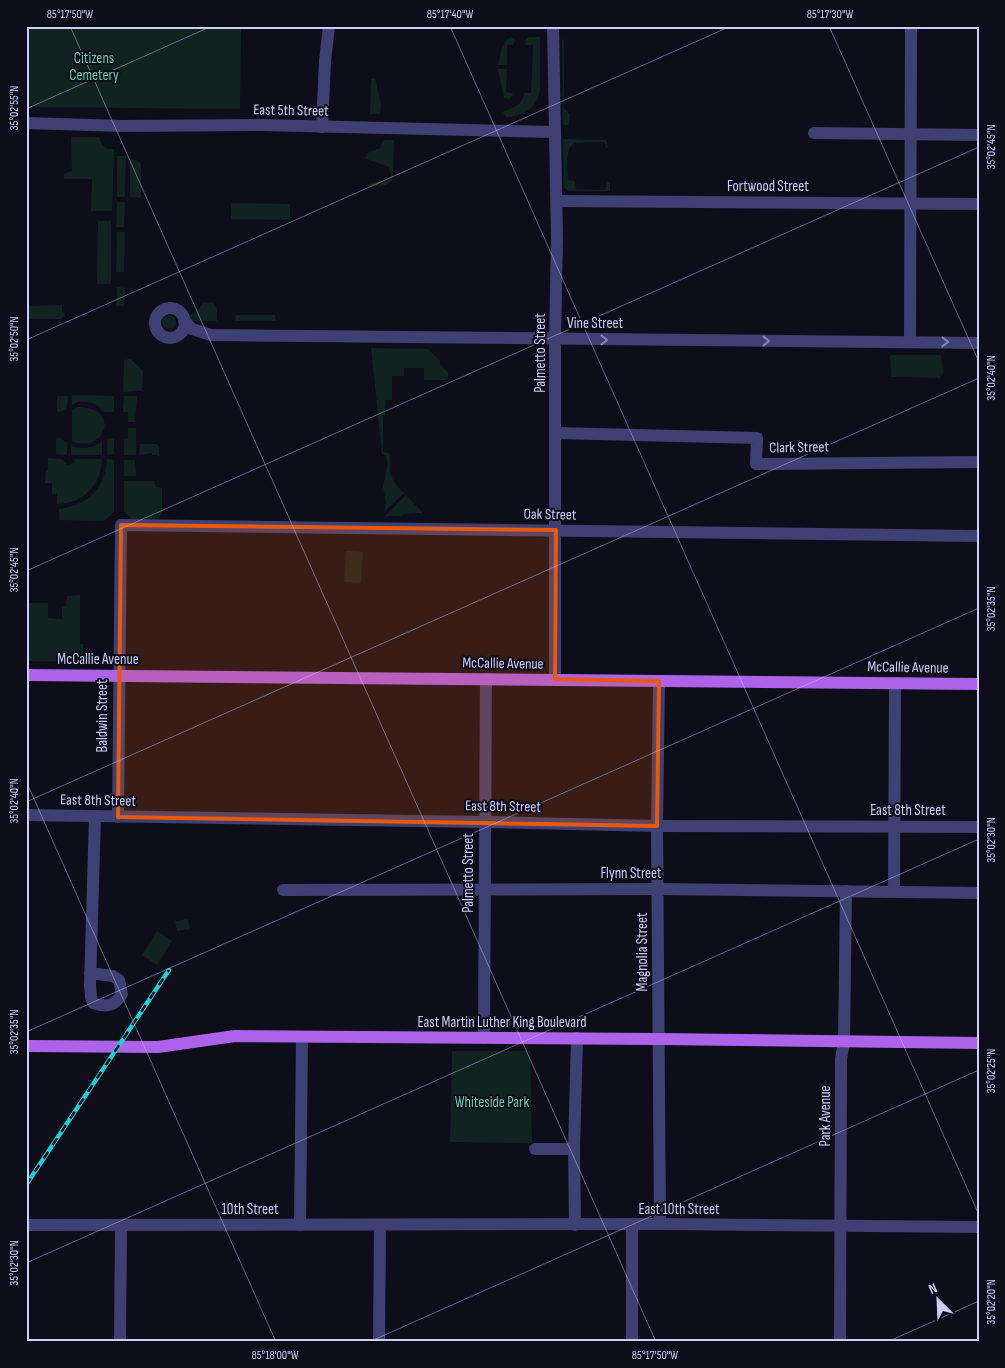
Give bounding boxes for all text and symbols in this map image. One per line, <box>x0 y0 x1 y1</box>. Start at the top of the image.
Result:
text: 85°17'50"W <box>47 7 93 22</box>
text: 85°17'40"W <box>427 7 473 22</box>
text: 85°17'30"W <box>807 7 853 22</box>
park label: Citizens Cemetery <box>69 49 119 85</box>
text: 35°02'55"N <box>7 86 22 130</box>
street label: East 5th Street <box>253 100 329 121</box>
text: 35°02'45"N <box>984 124 999 170</box>
street label: Fortwood Street <box>727 177 809 196</box>
street label: Palmetto Street <box>531 313 550 393</box>
street label: Vine Street <box>567 314 623 333</box>
text: 35°02'50"N <box>7 316 22 362</box>
one-way arrow <box>600 335 608 345</box>
one-way arrow <box>763 336 771 346</box>
one-way arrow <box>941 337 949 348</box>
text: 35°02'40"N <box>984 355 999 401</box>
street label: Clark Street <box>769 437 830 458</box>
street label: Oak Street <box>523 505 577 524</box>
text: 35°02'45"N <box>7 547 22 593</box>
text: 35°02'35"N <box>984 586 999 632</box>
street label: McCallie Avenue <box>57 650 139 669</box>
street label: McCallie Avenue <box>462 653 544 674</box>
street label: McCallie Avenue <box>867 657 949 678</box>
street label: Baldwin Street <box>93 679 112 753</box>
text: 35°02'40"N <box>7 778 22 824</box>
street label: East 8th Street <box>60 790 136 811</box>
street label: East 8th Street <box>465 796 541 817</box>
street label: East 8th Street <box>870 801 946 820</box>
text: 35°02'30"N <box>984 817 999 863</box>
street label: Palmetto Street <box>459 833 478 913</box>
street label: Flynn Street <box>600 864 662 883</box>
street label: Magnolia Street <box>633 912 652 992</box>
text: 35°02'35"N <box>7 1009 22 1055</box>
street label: East Martin Luther King Boulevard <box>418 1013 586 1032</box>
text: 35°02'25"N <box>984 1049 999 1093</box>
street label: Park Avenue <box>816 1085 835 1147</box>
park label: Whiteside Park <box>455 1093 529 1112</box>
street label: 10th Street <box>222 1200 279 1219</box>
street label: East 10th Street <box>638 1200 720 1219</box>
text: 35°02'30"N <box>7 1240 22 1286</box>
north arrow <box>912 1276 962 1326</box>
text: N <box>926 1279 940 1298</box>
text: 35°02'20"N <box>984 1279 999 1325</box>
text: 85°18'00"W <box>252 1348 299 1363</box>
text: 85°17'50"W <box>632 1348 678 1363</box>

